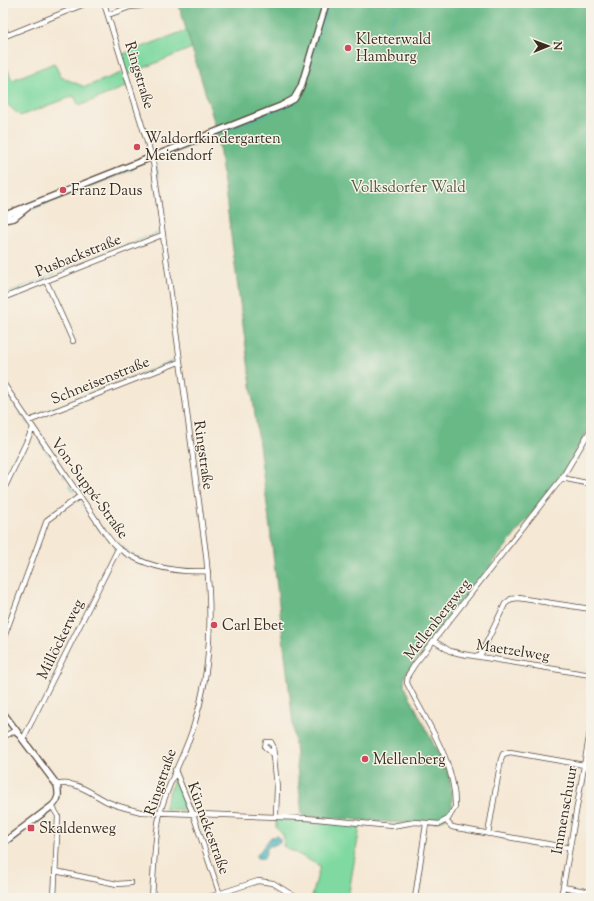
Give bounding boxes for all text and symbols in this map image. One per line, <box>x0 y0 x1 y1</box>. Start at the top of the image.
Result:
north arrow <box>528 26 568 66</box>
place label: Kletterwald Hamburg <box>356 30 432 68</box>
street label: Ringstraße <box>118 39 159 112</box>
text: N <box>549 40 565 51</box>
marker: Kletterwald Hamburg <box>343 43 353 53</box>
place label: Waldorfkindergarten Meiendorf <box>145 129 281 167</box>
marker: Waldorfkindergarten Meiendorf <box>132 142 142 152</box>
park label: Volksdorfer Wald <box>350 178 466 199</box>
place label: Franz Daus <box>71 181 143 202</box>
marker: Franz Daus <box>58 185 68 195</box>
street label: Pusbackstraße <box>32 230 125 283</box>
street label: Schneisenstraße <box>48 352 153 411</box>
street label: Ringstraße <box>187 419 218 491</box>
street label: Von-Suppé-Straße <box>45 434 133 544</box>
street label: Mellenbergweg <box>400 575 477 665</box>
street label: Millöckerweg <box>33 596 90 683</box>
place label: Carl Ebet <box>222 616 283 637</box>
marker: Carl Ebet <box>209 620 219 630</box>
street label: Maetzelweg <box>474 635 551 668</box>
street label: Ringstraße <box>140 746 183 819</box>
place label: Mellenberg <box>373 750 446 771</box>
marker: Mellenberg <box>360 754 370 764</box>
street label: Immenschuur <box>547 764 584 856</box>
street label: Künnekestraße <box>181 779 234 878</box>
place label: Skaldenweg <box>39 819 116 840</box>
marker: Skaldenweg <box>26 823 36 833</box>

